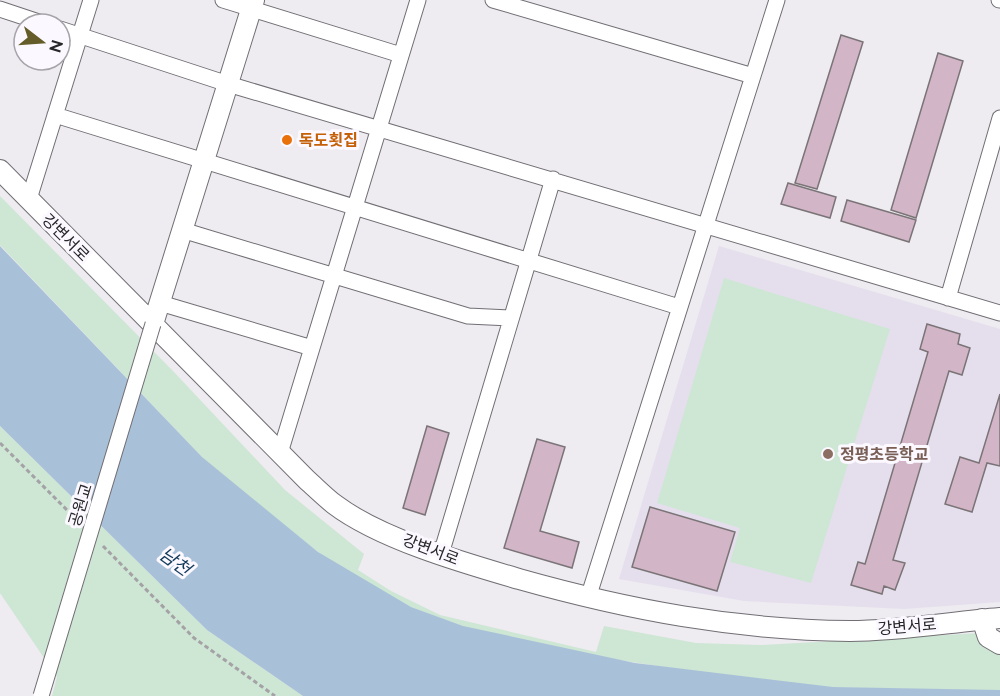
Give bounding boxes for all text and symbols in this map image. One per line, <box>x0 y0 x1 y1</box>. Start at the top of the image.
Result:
north arrow <box>12 12 72 72</box>
text: N <box>45 38 67 55</box>
place label: 독도횟집 <box>299 131 358 150</box>
marker: 독도횟집 <box>280 133 294 147</box>
street label: 강변서로 <box>38 210 93 265</box>
place label: 정평초등학교 <box>840 445 929 464</box>
marker: 정평초등학교 <box>821 447 835 461</box>
street label: 공원교 <box>65 481 96 529</box>
street label: 강변서로 <box>400 530 462 569</box>
water label: 남천 <box>156 543 197 581</box>
street label: 강변서로 <box>877 614 937 639</box>

